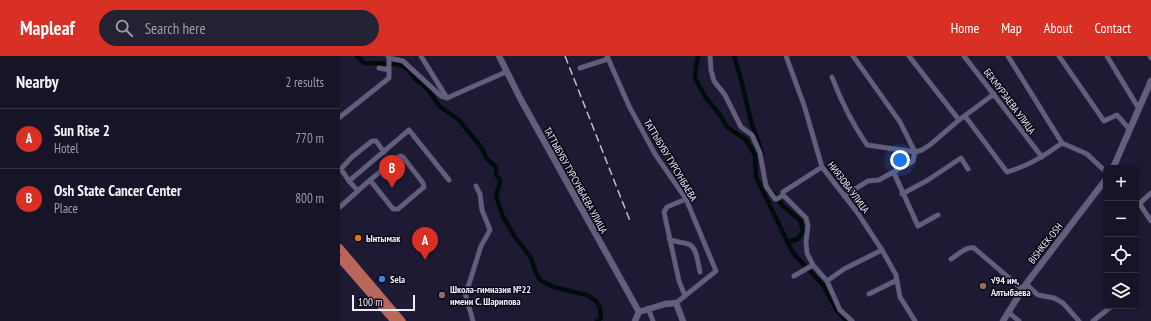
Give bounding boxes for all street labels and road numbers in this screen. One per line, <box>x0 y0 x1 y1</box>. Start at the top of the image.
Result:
street label: БЕКМУРЗАЕВА УЛИЦА <box>981 66 1039 137</box>
street label: ТАТТЫБУБУ ТУРСУНБАЕВА <box>641 117 700 204</box>
street label: ТАТТЫБУБУ ТУРСУНБАЕВА УЛИЦА <box>541 125 610 236</box>
street label: НИЯЗОВА УЛИЦА <box>825 159 872 216</box>
street label: BISHKEK-OSH <box>1025 220 1065 266</box>

